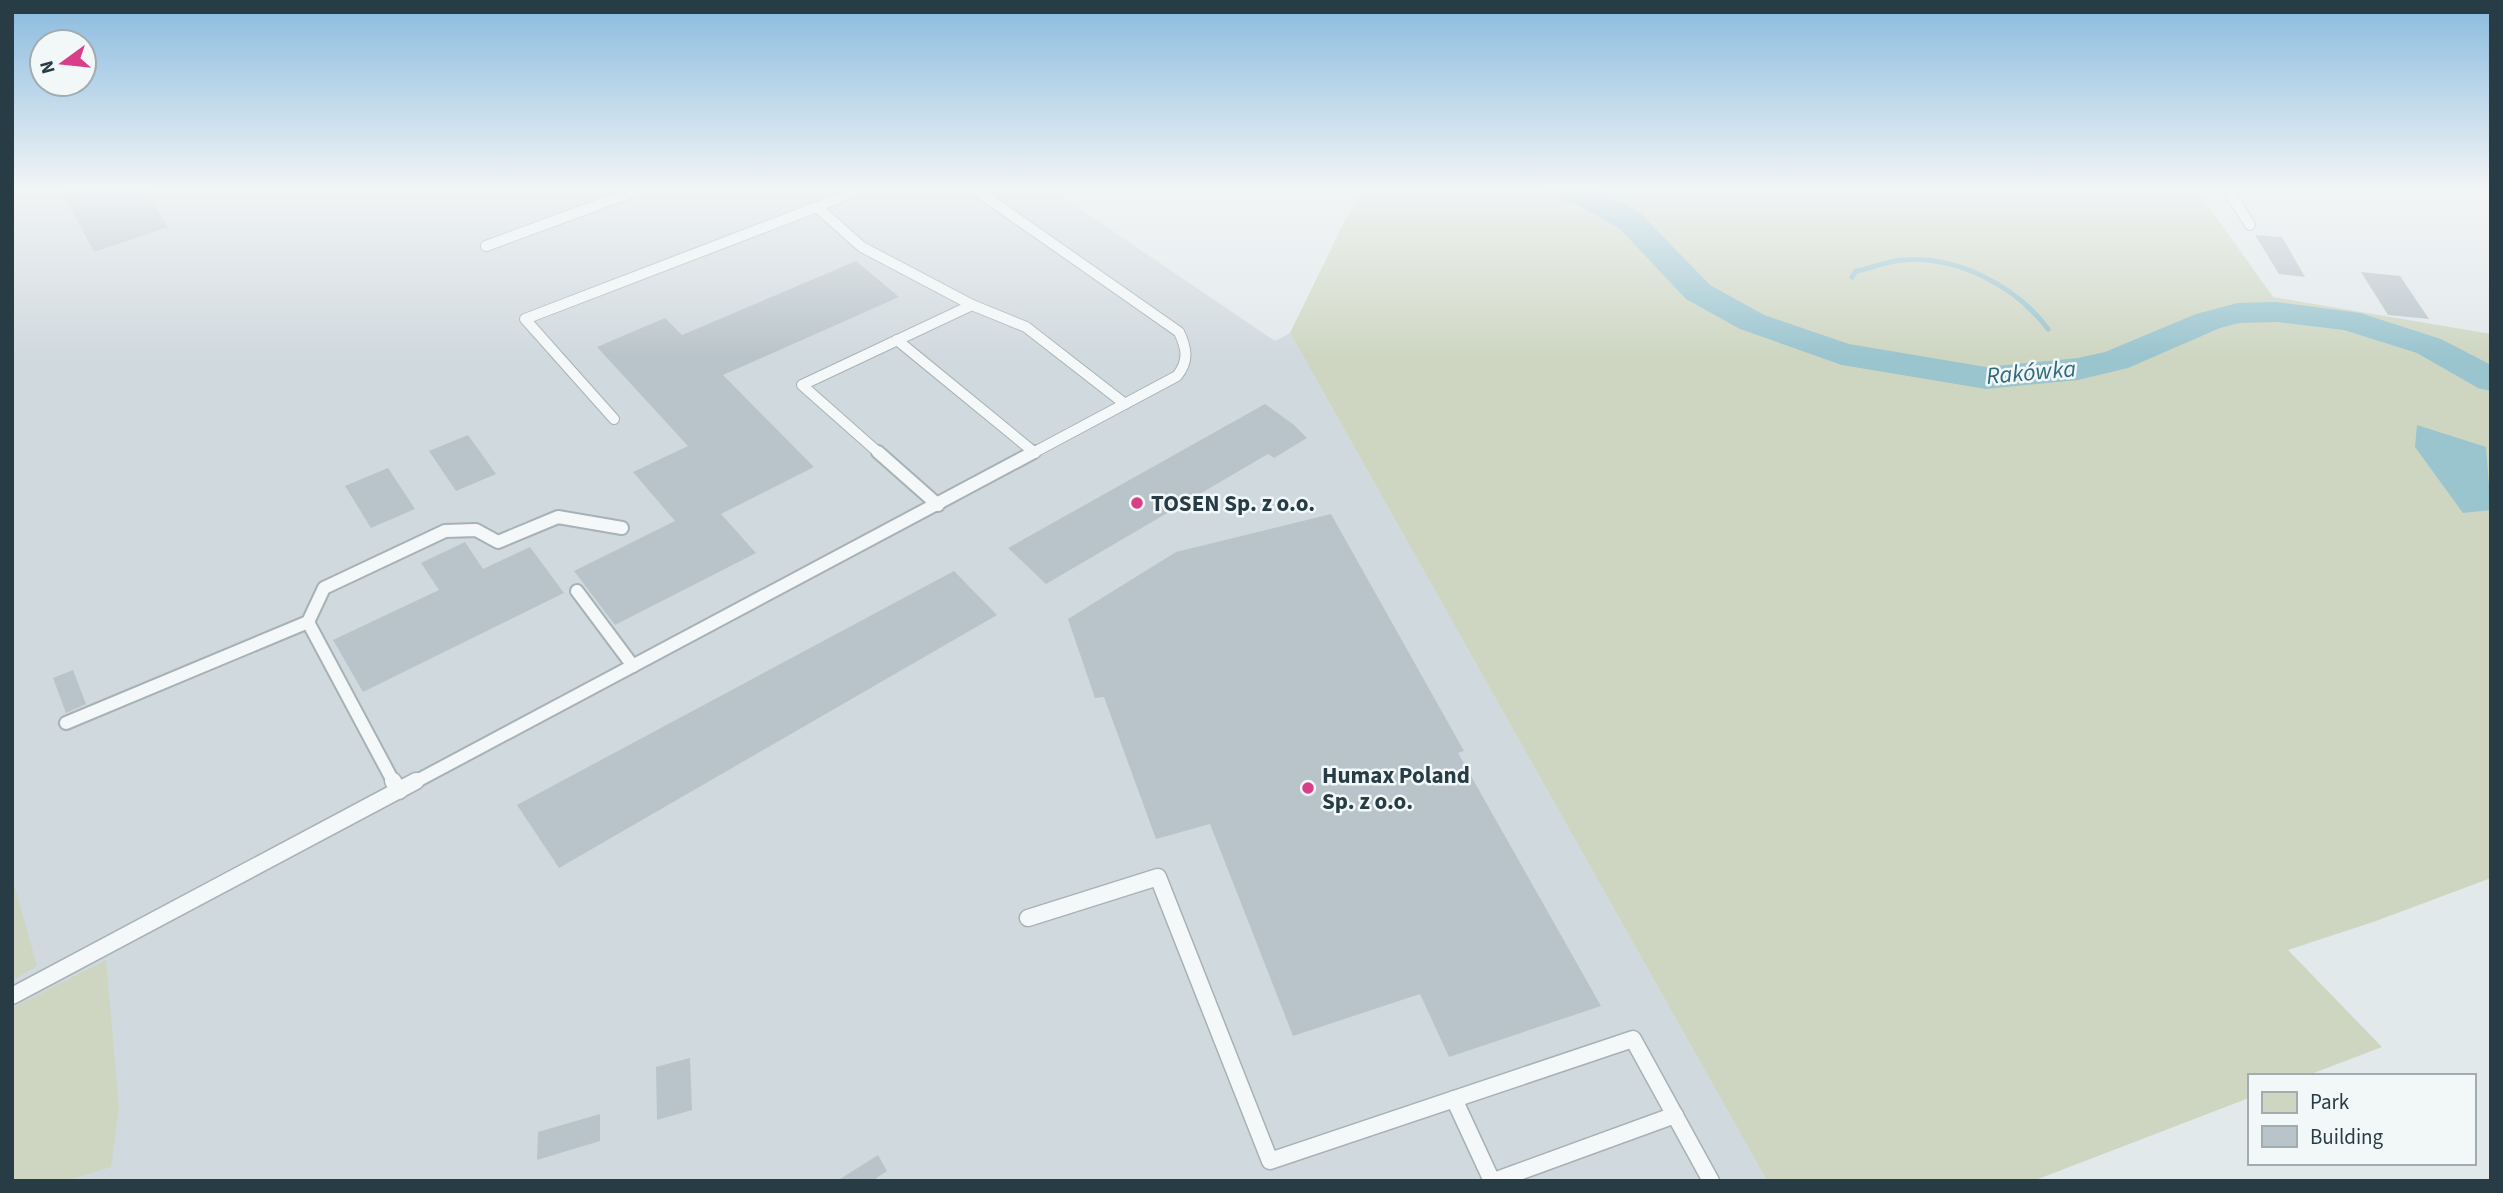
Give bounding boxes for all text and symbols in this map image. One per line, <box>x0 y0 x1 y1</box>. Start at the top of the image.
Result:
north arrow <box>28 28 98 98</box>
text: N <box>33 57 63 77</box>
water label: Rakówka <box>1985 351 2078 394</box>
place label: TOSEN Sp. z o.o. <box>1151 487 1315 520</box>
marker: TOSEN Sp. z o.o. <box>1129 495 1145 511</box>
place label: Humax Poland Sp. z o.o. <box>1322 759 1470 818</box>
marker: Humax Poland Sp. z o.o. <box>1300 780 1316 796</box>
legend <box>2248 1074 2475 1165</box>
text: Park <box>2310 1087 2350 1117</box>
text: Building <box>2310 1122 2384 1152</box>

